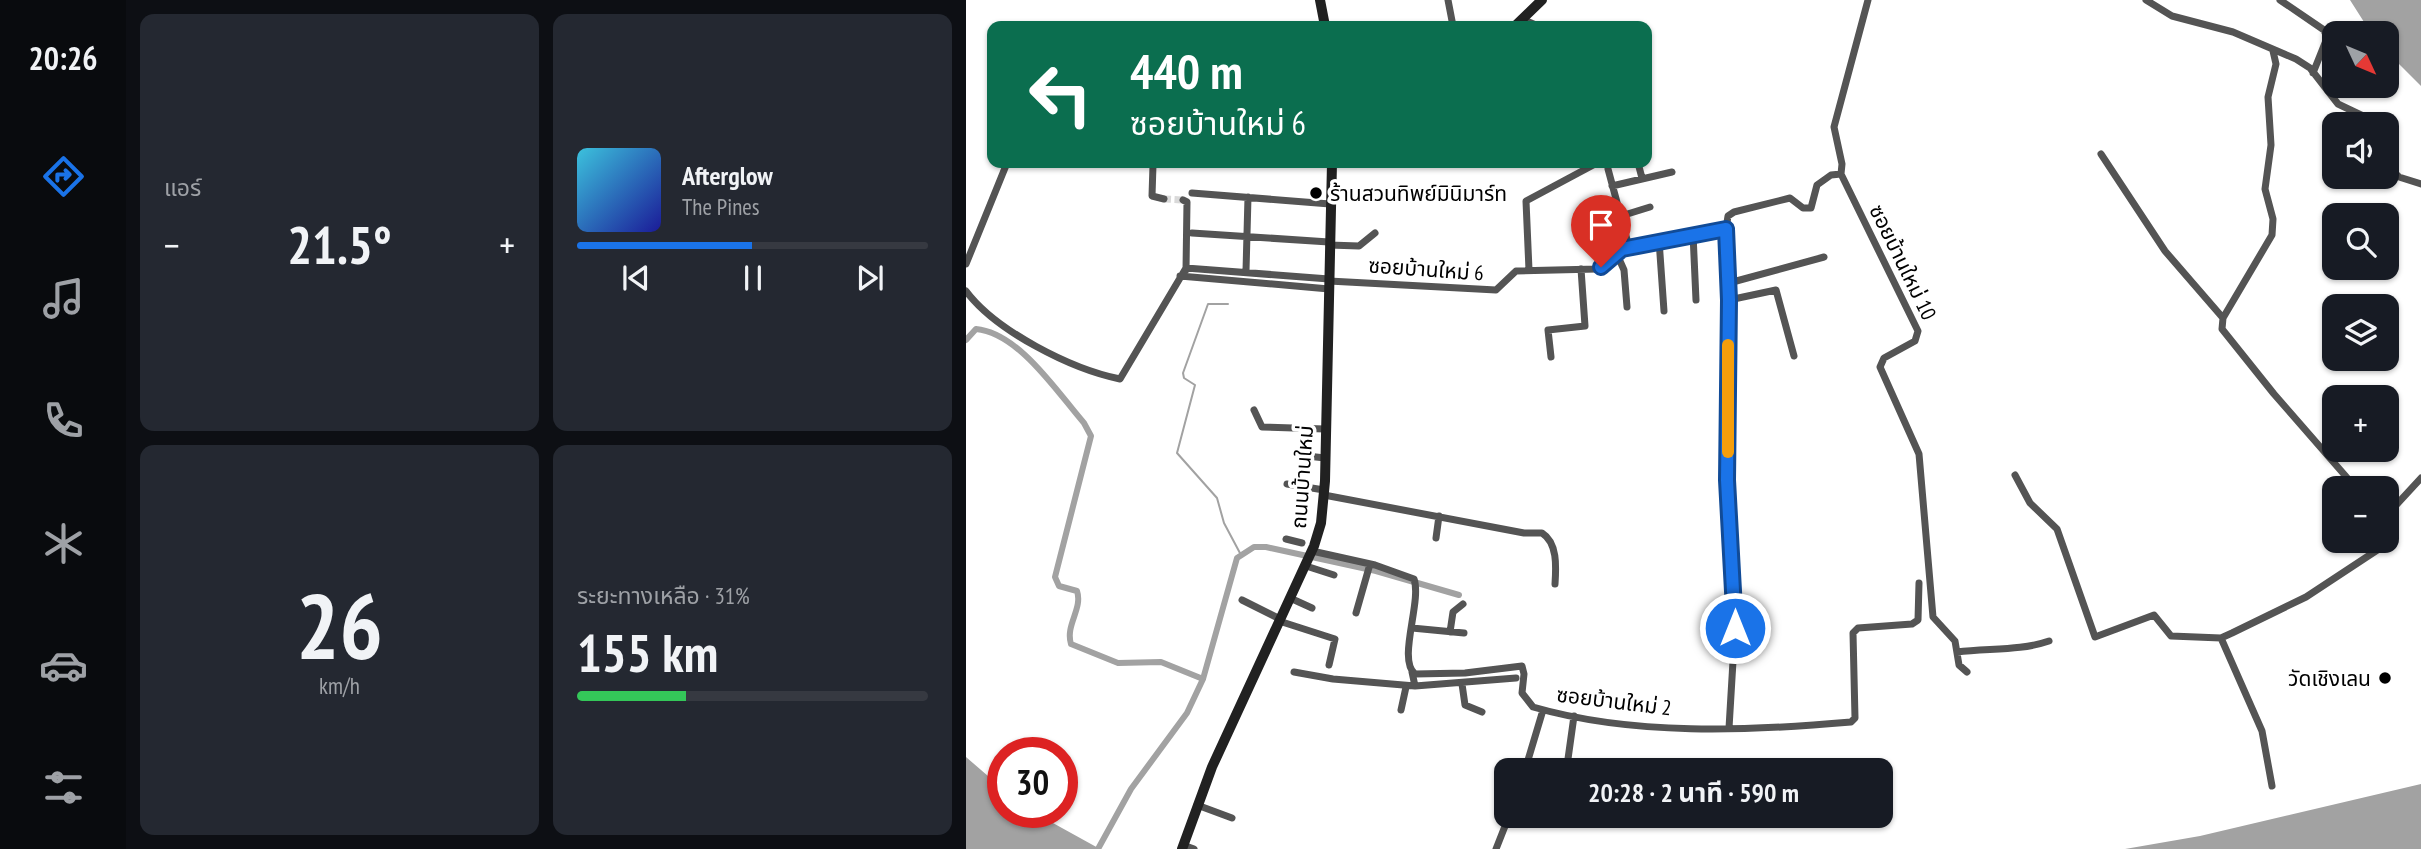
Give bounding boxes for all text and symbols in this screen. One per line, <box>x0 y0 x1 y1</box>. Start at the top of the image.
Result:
north arrow <box>2322 21 2399 98</box>
map controls <box>2322 21 2399 553</box>
text: 20:26 <box>28 37 98 79</box>
text: 440 m <box>1130 39 1243 103</box>
icon: left <box>1015 49 1106 140</box>
text: ซอยบ้านใหม่ 6 <box>1130 102 1306 144</box>
button: sound <box>2322 112 2399 189</box>
icon: directions <box>39 152 88 201</box>
text: Afterglow <box>682 159 773 192</box>
text: แอร์ <box>164 173 201 202</box>
place label: ร้านสวนทิพย์มินิมาร์ท <box>1330 180 1507 207</box>
marker: ร้านสวนทิพย์มินิมาร์ท <box>1308 185 1324 201</box>
text: The Pines <box>682 192 760 221</box>
pin <box>1571 195 1631 267</box>
street label: ซอยบ้านใหม่ 10 <box>1863 200 1943 324</box>
button: search <box>2322 203 2399 280</box>
icon: arrive <box>1582 206 1620 244</box>
text: 21.5° <box>287 211 392 278</box>
text: − <box>164 220 180 269</box>
text: + <box>499 220 515 269</box>
street label: ซอยบ้านใหม่ 6 <box>1367 252 1485 286</box>
icon: previous <box>617 259 655 297</box>
icon: pause <box>734 259 772 297</box>
icon: next <box>851 259 889 297</box>
icon: music <box>39 274 88 323</box>
button: layers <box>2322 294 2399 371</box>
button: + <box>2322 385 2399 462</box>
icon: phone <box>39 396 88 445</box>
street label: ถนนบ้านใหม่ <box>1285 424 1319 530</box>
button: − <box>2322 476 2399 553</box>
icon: climate <box>39 519 88 568</box>
text: 26 <box>296 566 383 684</box>
text: ระยะทางเหลือ · 31% <box>577 581 750 610</box>
position arrow <box>1698 591 1772 665</box>
text: 155 km <box>577 619 718 686</box>
icon: car <box>39 641 88 690</box>
place label: วัดเชิงเลน <box>2288 665 2371 692</box>
marker: วัดเชิงเลน <box>2377 670 2393 686</box>
text: km/h <box>319 671 360 700</box>
street label: ซอยบ้านใหม่ 2 <box>1555 681 1673 721</box>
speed limit sign: 30 <box>987 737 1078 828</box>
icon: filters <box>39 763 88 812</box>
text: 20:28 · 2 นาที · 590 m <box>1588 776 1799 809</box>

